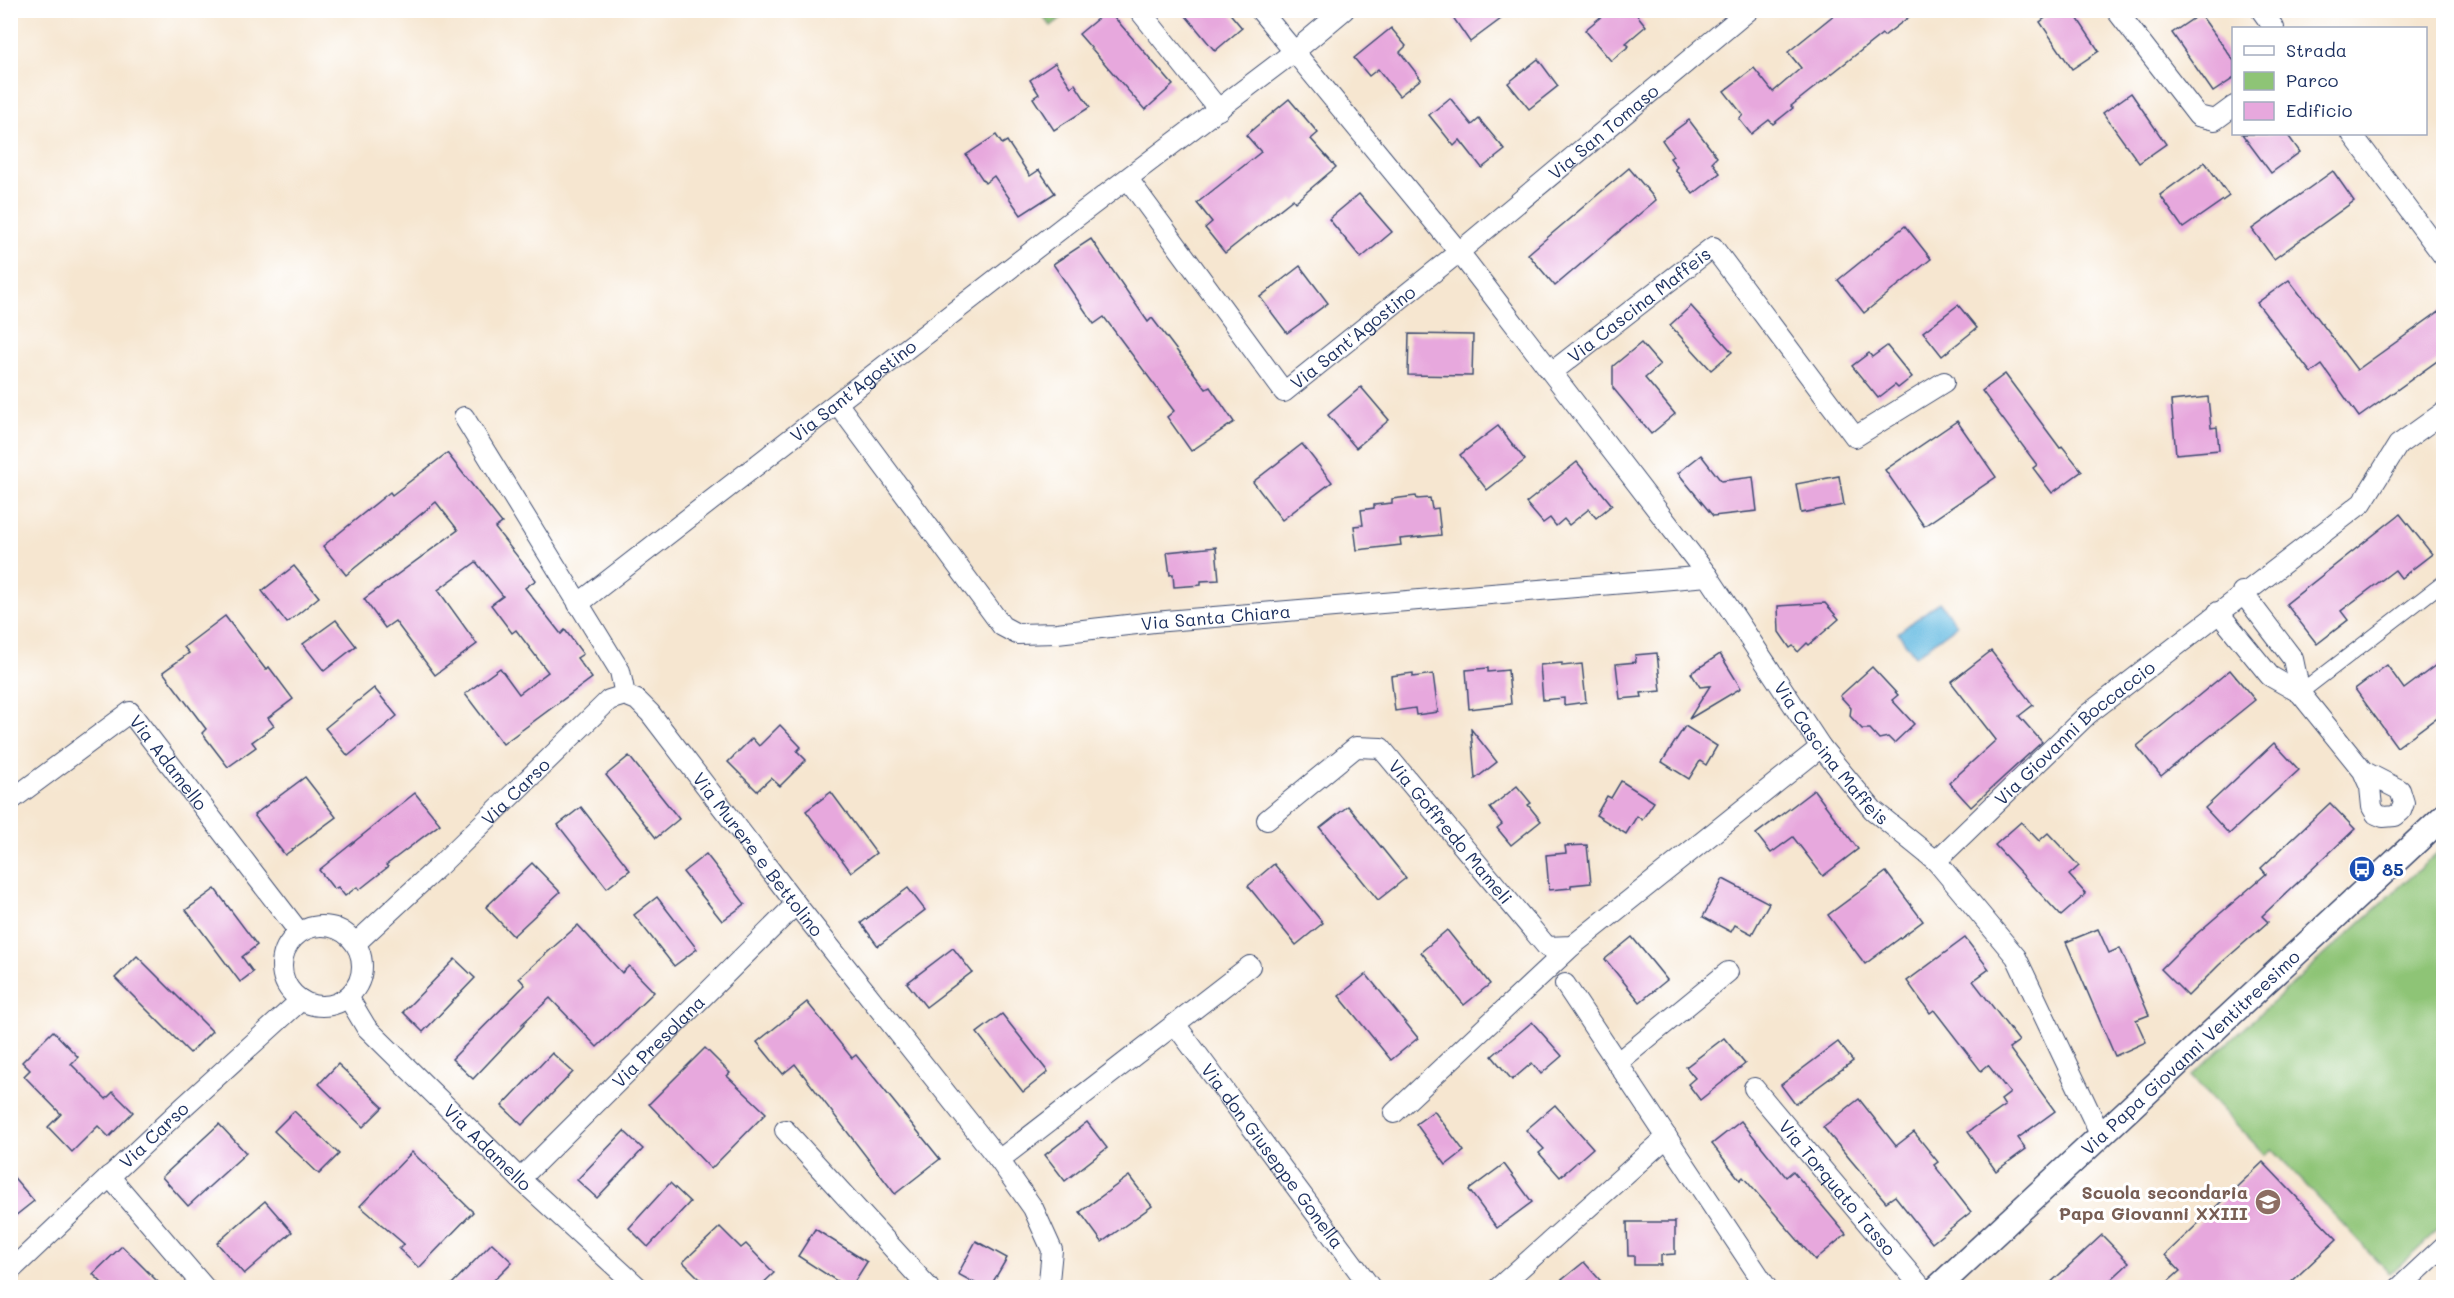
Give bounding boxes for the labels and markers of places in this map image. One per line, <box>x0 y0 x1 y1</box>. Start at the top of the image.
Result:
bus stop icon: 85 <box>2347 854 2377 884</box>
place label: 85 <box>2382 857 2404 881</box>
place label: Scuola secondaria Papa Giovanni XXIII <box>2059 1180 2248 1225</box>
school or university icon: Scuola secondaria Papa Giovanni XXIII <box>2253 1187 2283 1217</box>

